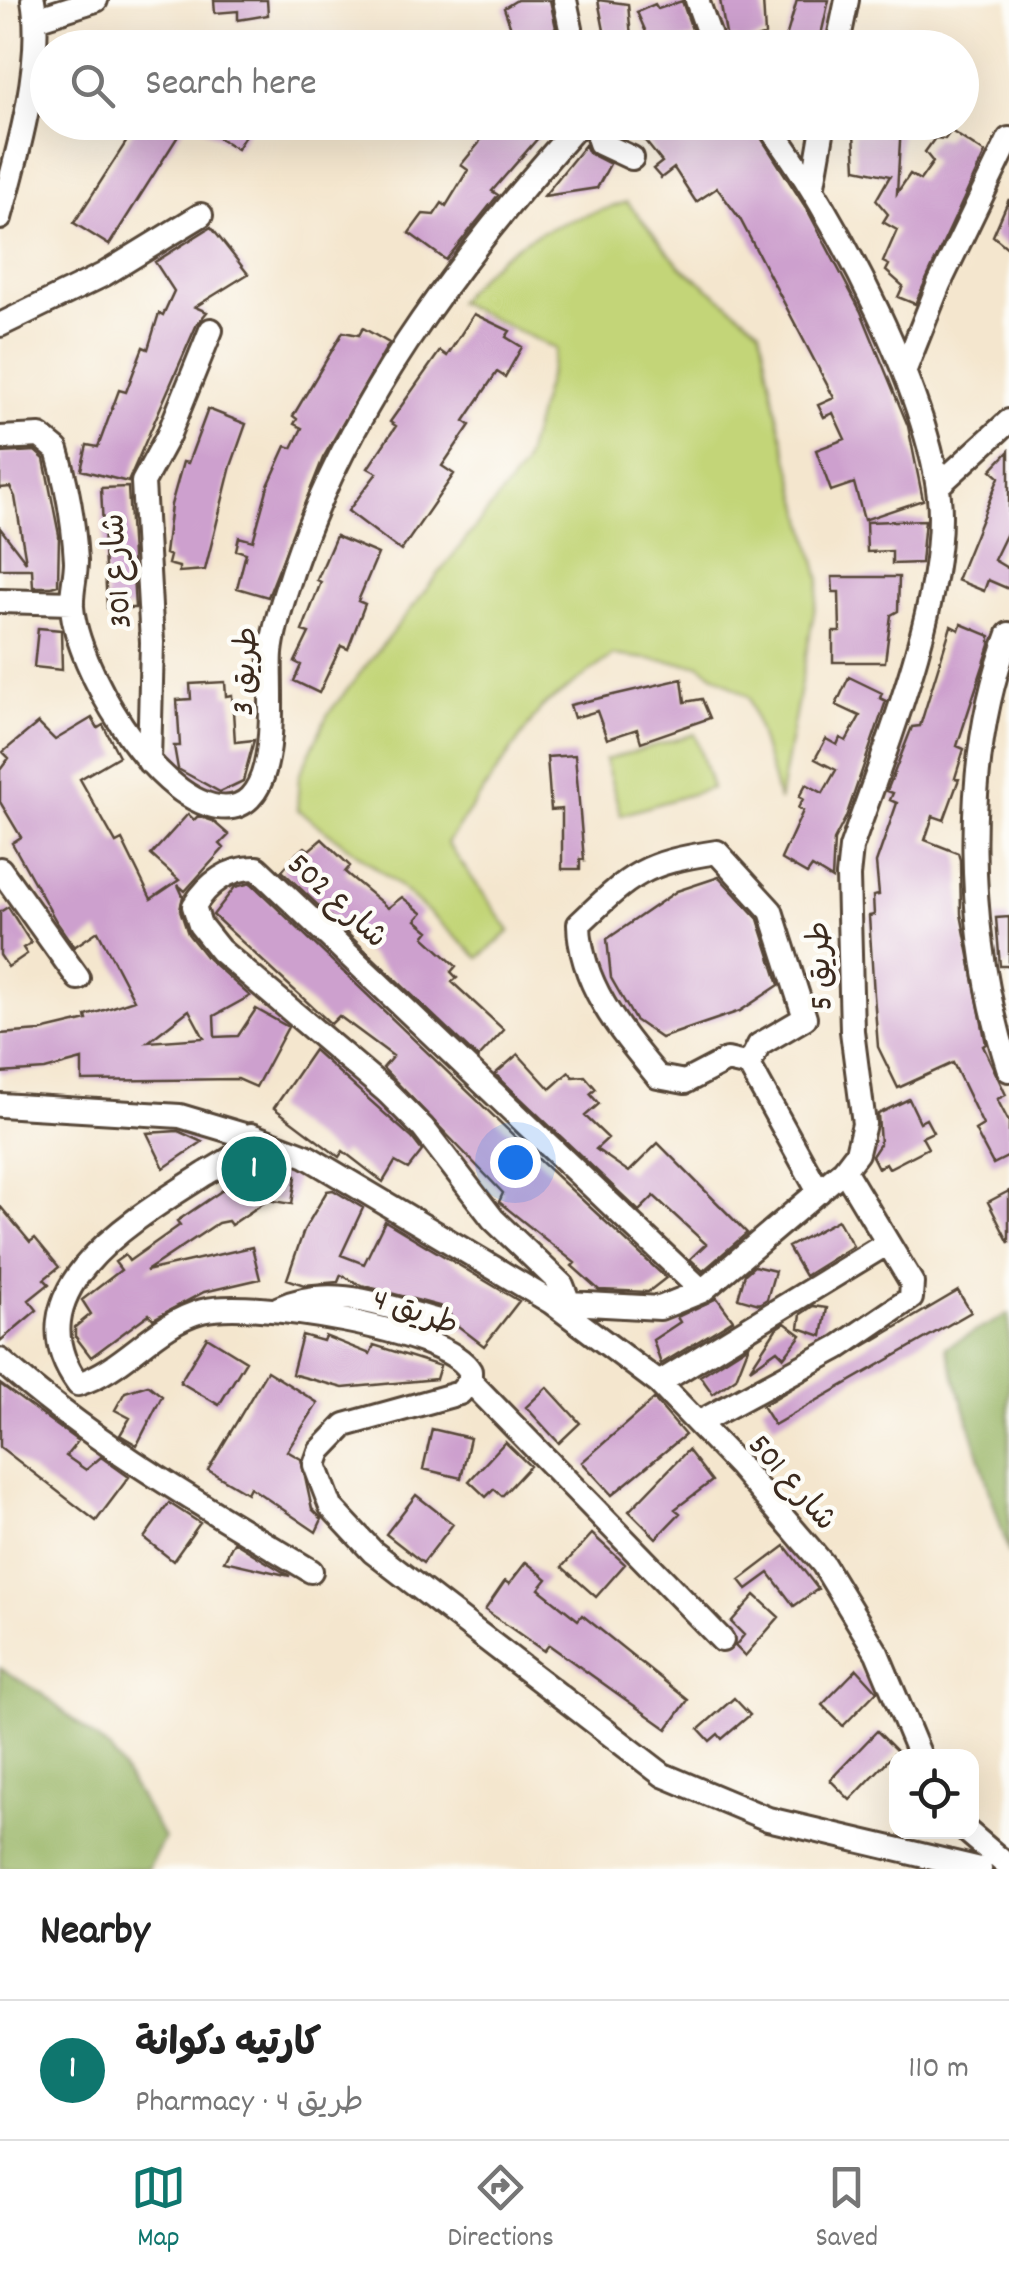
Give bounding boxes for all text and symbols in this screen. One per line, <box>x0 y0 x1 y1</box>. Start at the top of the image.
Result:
search box <box>30 30 979 140</box>
icon: search <box>65 58 120 113</box>
text: Search here <box>145 58 317 113</box>
street label: شارع 301 <box>93 512 147 630</box>
street label: طريق 3 <box>223 626 273 717</box>
street label: شارع 502 <box>275 844 396 961</box>
street label: طريق 5 <box>798 920 848 1011</box>
pin: 1 <box>222 1132 286 1206</box>
your location <box>490 1137 541 1188</box>
street label: طريق 4 <box>365 1279 463 1351</box>
street label: شارع 501 <box>735 1425 846 1543</box>
map controls <box>889 1749 979 1839</box>
button: locate <box>889 1749 979 1839</box>
text: Nearby <box>40 1904 150 1964</box>
text: كارتيه دكوانة <box>135 2019 321 2074</box>
text: 1 <box>69 2047 76 2093</box>
text: 110 m <box>908 2047 969 2093</box>
text: Pharmacy · طريق 4 <box>135 2081 364 2127</box>
tab: Map <box>131 2160 186 2260</box>
tab: Directions <box>448 2160 554 2260</box>
tab: Saved <box>816 2160 878 2260</box>

